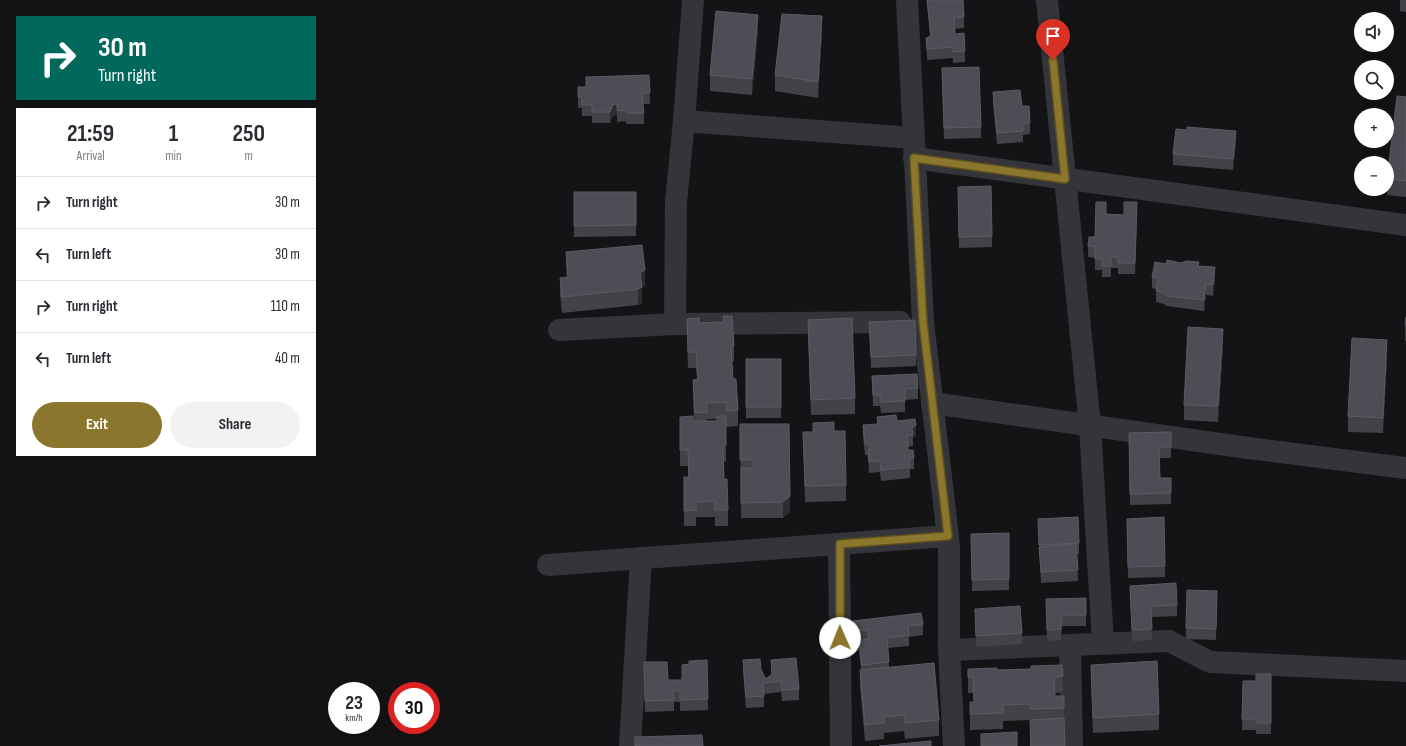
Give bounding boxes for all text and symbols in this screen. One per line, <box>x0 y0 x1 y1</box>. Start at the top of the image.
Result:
map controls <box>1354 12 1394 196</box>
button: sound <box>1354 12 1394 52</box>
pin <box>1036 19 1070 60</box>
icon: arrive <box>1042 25 1064 47</box>
text: 30 m <box>98 31 147 64</box>
icon: right <box>32 32 84 84</box>
button: search <box>1354 60 1394 100</box>
text: Turn right <box>98 65 156 86</box>
button: + <box>1354 108 1394 148</box>
text: 21:59 <box>67 119 114 148</box>
text: 1 <box>169 119 178 148</box>
text: 250 <box>233 119 265 148</box>
text: Arrival <box>77 148 105 164</box>
text: min <box>165 148 182 164</box>
text: m <box>245 148 253 164</box>
button: − <box>1354 156 1394 196</box>
icon: right <box>32 192 54 214</box>
text: Turn right <box>66 193 118 212</box>
text: 30 m <box>275 193 300 212</box>
icon: left <box>32 244 54 266</box>
text: Turn left <box>66 245 111 264</box>
text: 30 m <box>275 245 300 264</box>
icon: right <box>32 296 54 318</box>
text: Turn right <box>66 297 118 316</box>
text: 110 m <box>271 297 300 316</box>
icon: left <box>32 348 54 370</box>
text: Turn left <box>66 349 111 368</box>
text: 40 m <box>275 349 300 368</box>
button: Exit <box>32 402 162 448</box>
button: Share <box>170 402 300 448</box>
position arrow <box>819 617 861 659</box>
speed limit sign: 30 <box>388 682 440 734</box>
text: 23 <box>345 691 363 715</box>
text: km/h <box>345 712 363 724</box>

